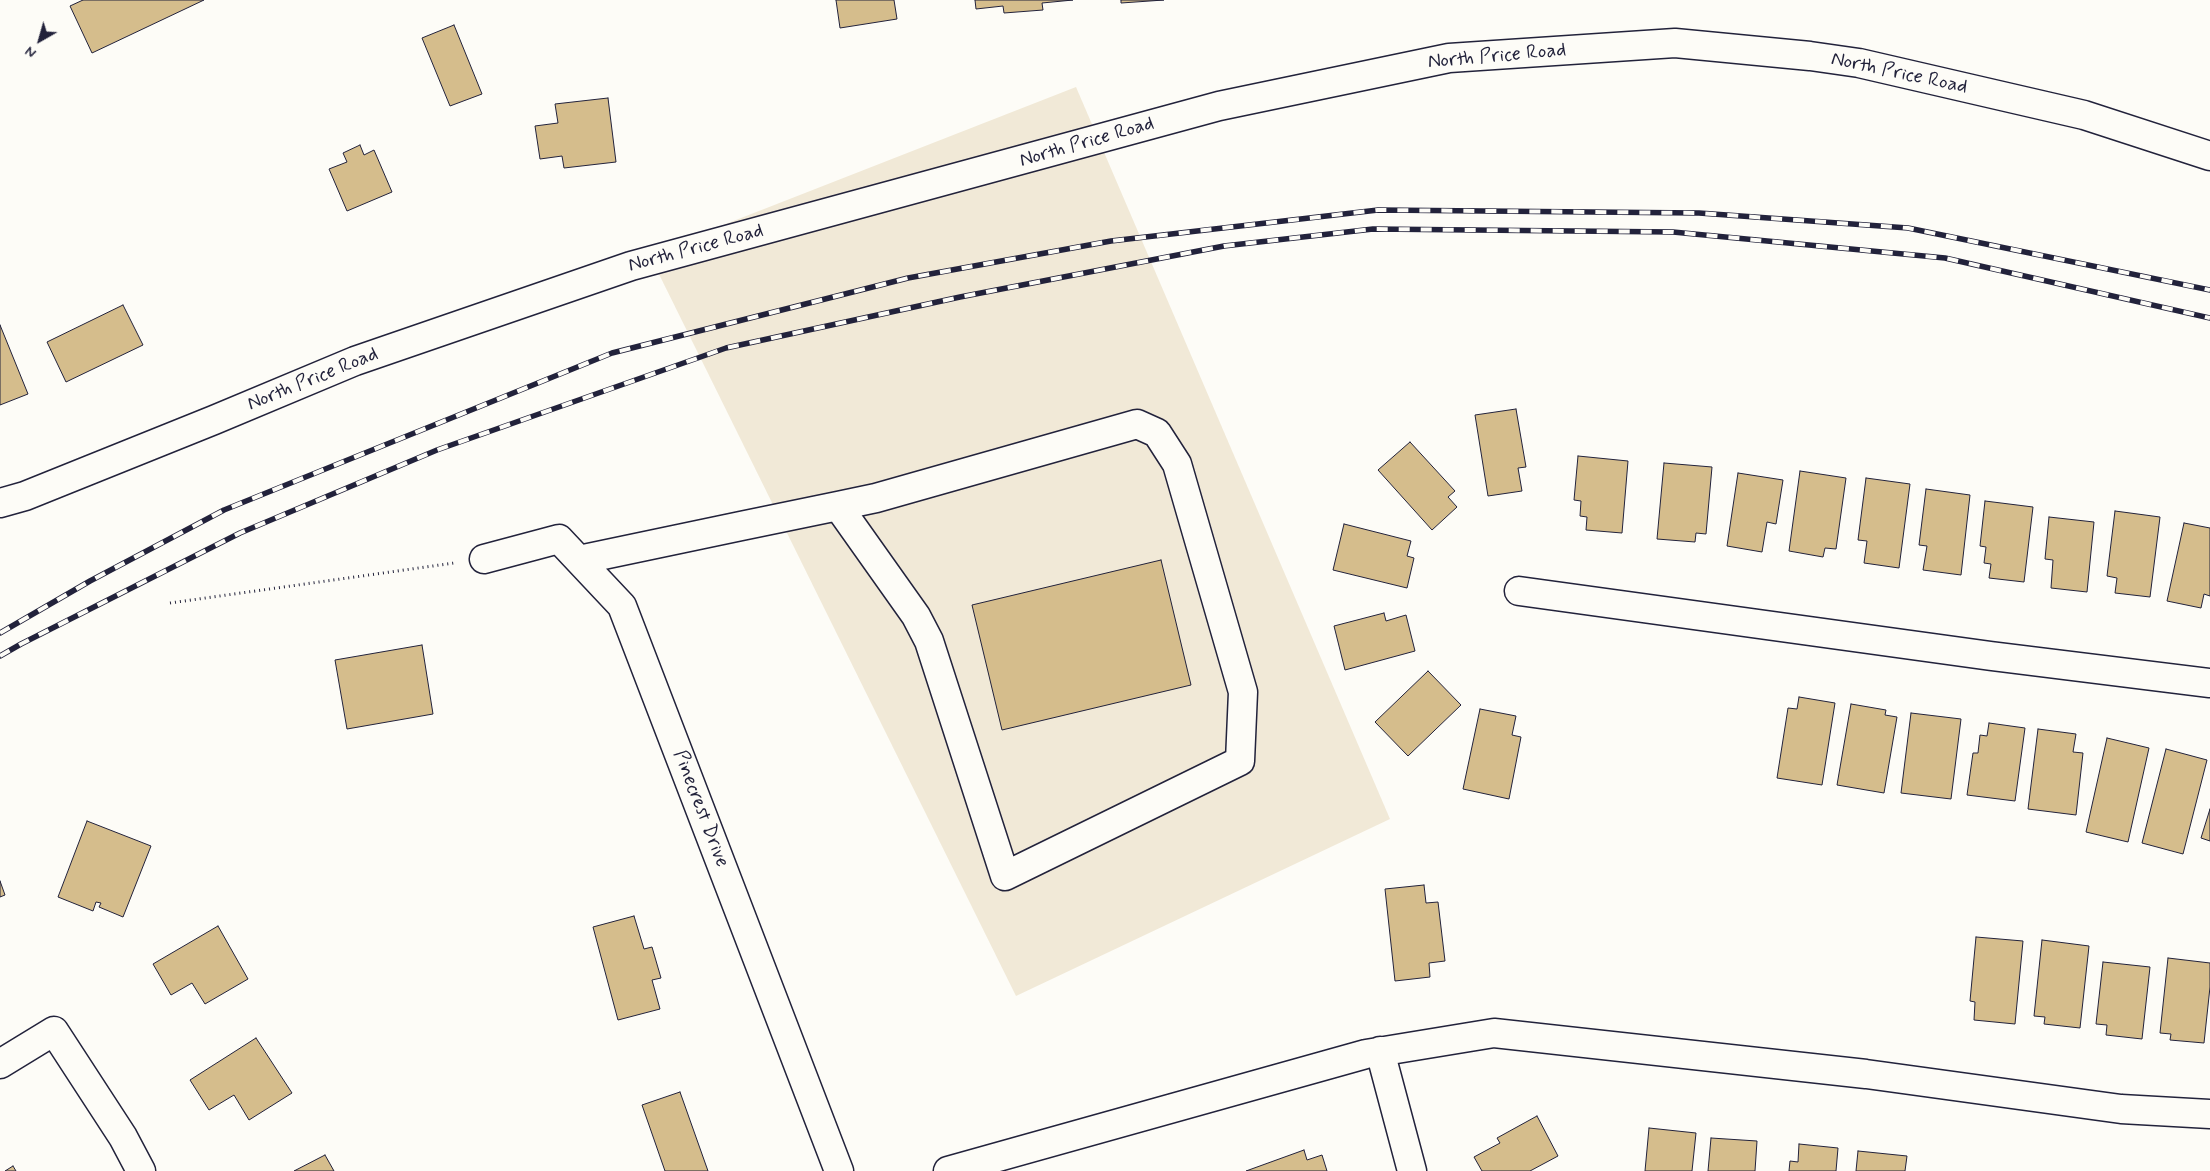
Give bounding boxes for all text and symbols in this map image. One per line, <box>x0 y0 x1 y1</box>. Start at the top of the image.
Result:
north arrow <box>15 15 65 65</box>
street label: North Price Road <box>1427 39 1567 75</box>
text: N <box>22 42 40 62</box>
street label: North Price Road <box>1829 48 1969 100</box>
street label: North Price Road <box>1017 112 1157 174</box>
street label: North Price Road <box>626 219 766 279</box>
street label: North Price Road <box>244 343 382 417</box>
street label: Pinecrest Drive <box>667 747 733 871</box>

